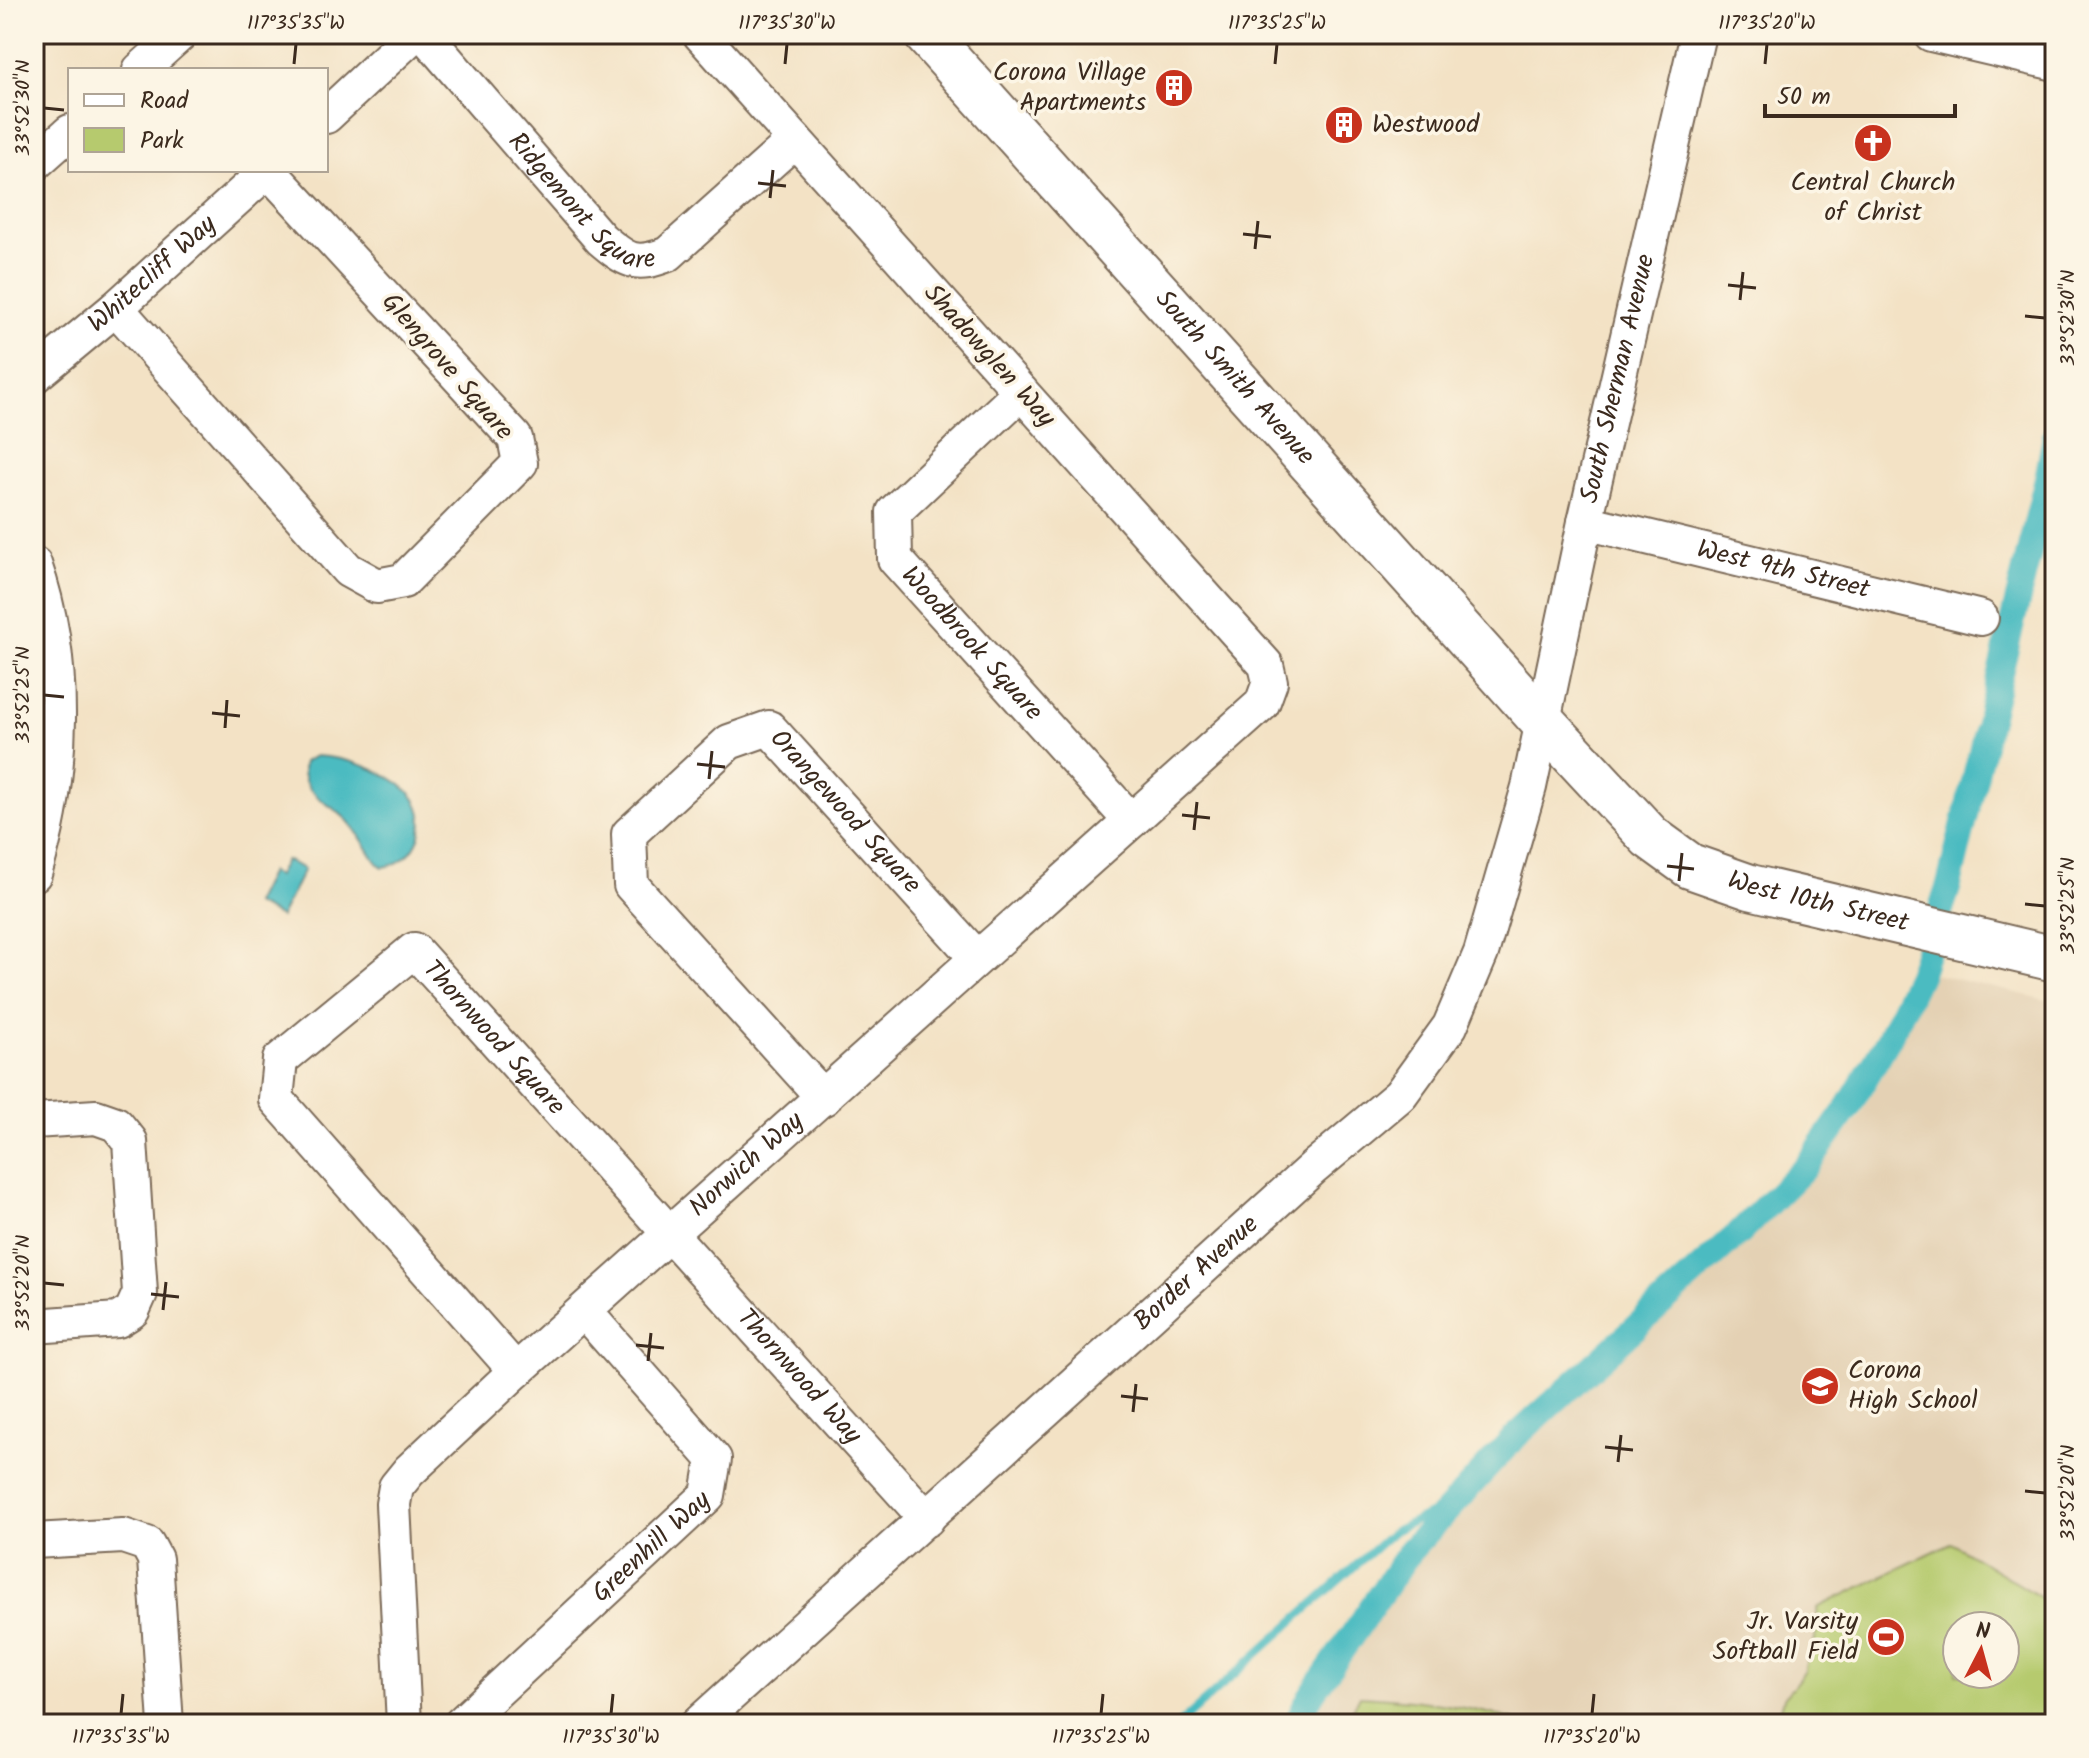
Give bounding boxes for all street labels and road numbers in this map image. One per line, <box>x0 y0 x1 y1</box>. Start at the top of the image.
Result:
street label: Ridgemont Square <box>497 123 660 282</box>
street label: Whitecliff Way <box>79 204 227 344</box>
street label: South Sherman Avenue <box>1569 250 1667 507</box>
street label: Shadowglen Way <box>913 274 1066 438</box>
street label: South Smith Avenue <box>1144 280 1325 476</box>
street label: Glengrove Square <box>371 283 524 451</box>
street label: West 9th Street <box>1692 529 1875 612</box>
street label: Woodbrook Square <box>890 557 1053 731</box>
street label: Orangewood Square <box>759 720 931 904</box>
street label: West 10th Street <box>1722 860 1914 945</box>
street label: Thornwood Square <box>412 951 575 1126</box>
street label: Norwich Way <box>680 1101 814 1228</box>
street label: Border Avenue <box>1124 1205 1269 1342</box>
street label: Thornwood Way <box>726 1299 872 1455</box>
street label: Greenhill Way <box>582 1480 721 1614</box>

